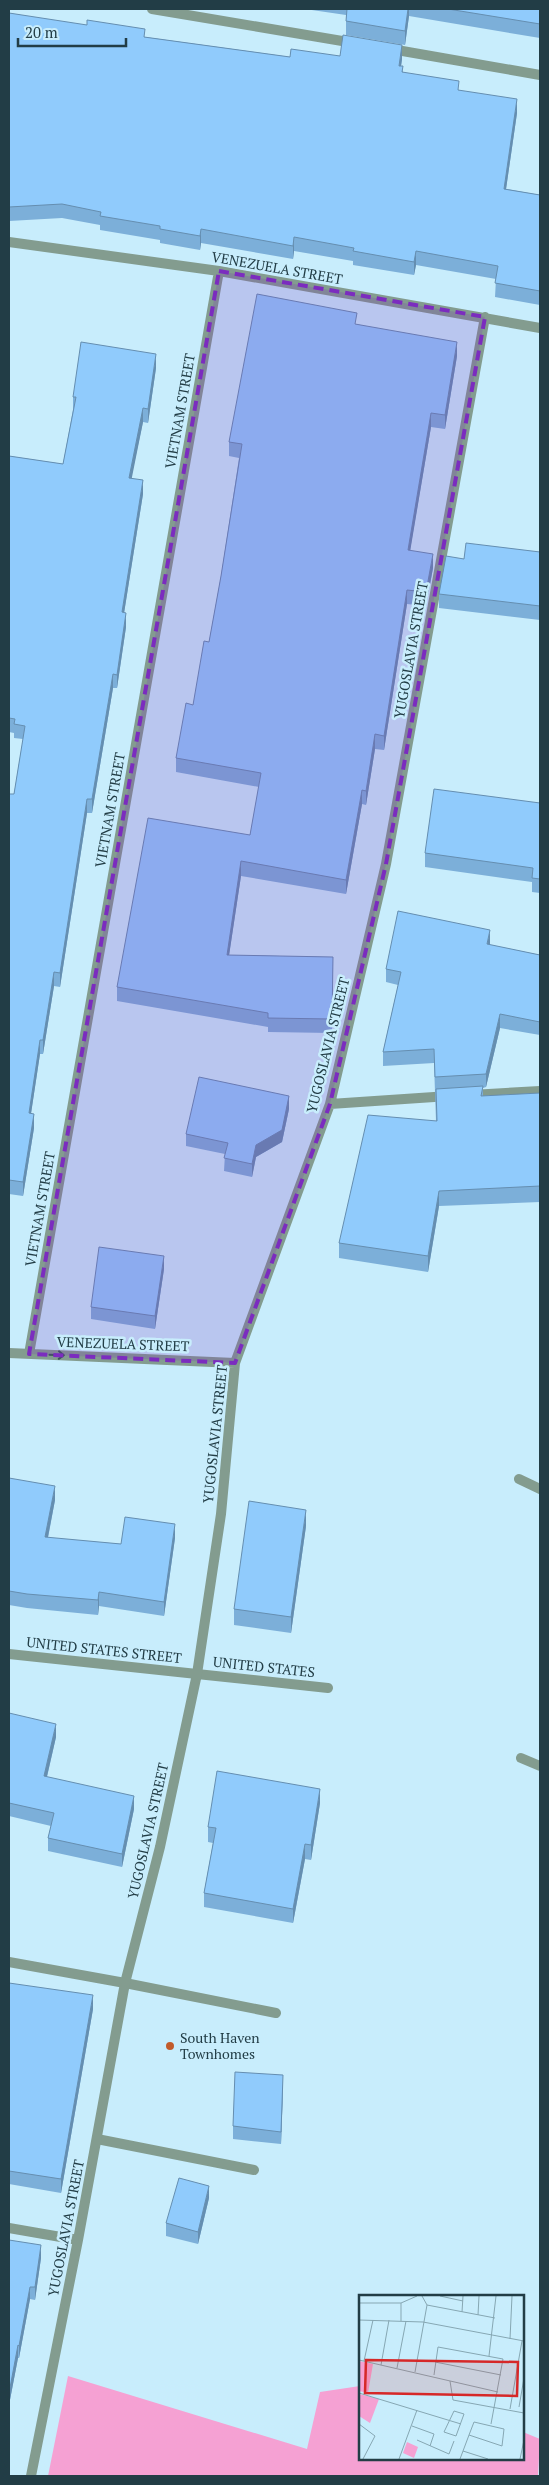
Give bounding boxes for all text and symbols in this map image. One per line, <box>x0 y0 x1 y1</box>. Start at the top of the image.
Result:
scale bar <box>18 15 125 47</box>
text: 20 m <box>25 22 58 42</box>
street label: VENEZUELA STREET <box>210 247 344 288</box>
street label: VIETNAM STREET <box>160 351 199 470</box>
street label: YUGOSLAVIA STREET <box>389 580 432 720</box>
street label: VIETNAM STREET <box>90 750 129 869</box>
street label: YUGOSLAVIA STREET <box>301 975 354 1115</box>
street label: VIETNAM STREET <box>20 1149 59 1268</box>
street label: VENEZUELA STREET <box>56 1332 190 1355</box>
one-way arrow <box>49 1351 65 1360</box>
street label: YUGOSLAVIA STREET <box>198 1364 231 1504</box>
street label: UNITED STATES STREET <box>26 1632 183 1667</box>
street label: UNITED STATES <box>212 1652 316 1681</box>
street label: YUGOSLAVIA STREET <box>123 1761 172 1901</box>
place label: South Haven Townhomes <box>180 2028 260 2063</box>
marker: South Haven Townhomes <box>164 2040 176 2052</box>
street label: YUGOSLAVIA STREET <box>43 2158 88 2298</box>
inset map <box>359 2295 524 2460</box>

